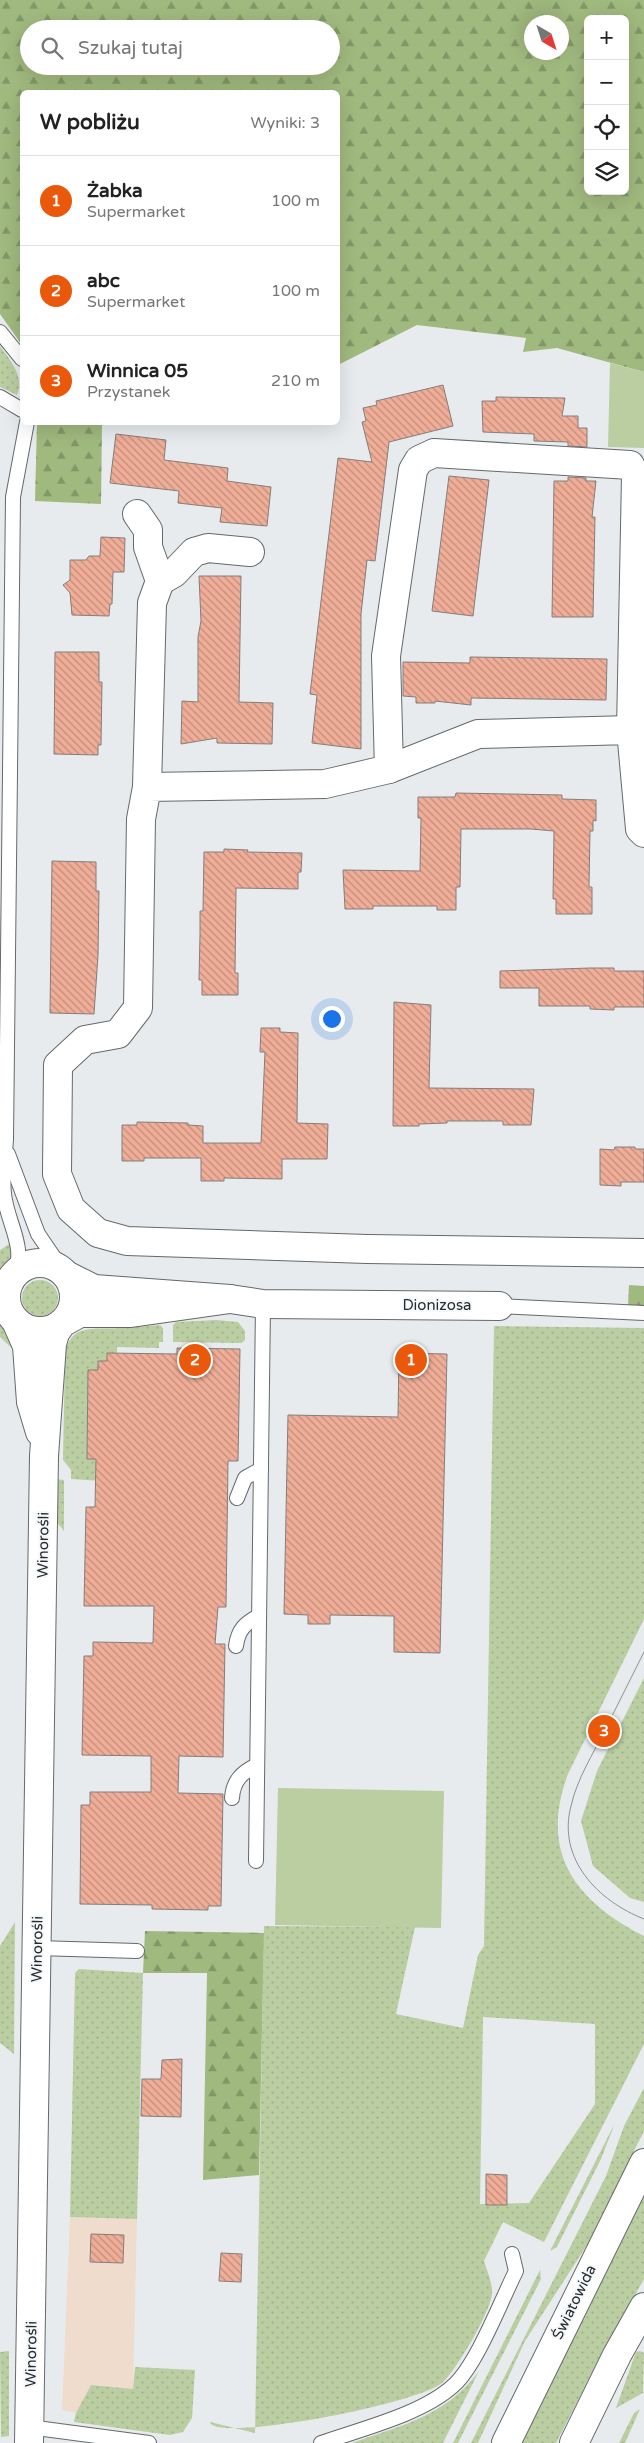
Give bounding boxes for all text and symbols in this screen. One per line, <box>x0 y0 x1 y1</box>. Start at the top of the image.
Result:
north arrow <box>524 15 569 60</box>
map controls <box>584 15 629 195</box>
button: + <box>584 15 629 60</box>
search box <box>20 20 340 75</box>
icon: search <box>38 34 66 62</box>
text: Szukaj tutaj <box>78 37 183 59</box>
button: − <box>584 60 629 105</box>
button: locate <box>584 105 629 150</box>
text: W pobliżu <box>40 110 140 135</box>
text: Wyniki: 3 <box>251 113 320 133</box>
button: layers <box>584 150 629 195</box>
text: Żabka <box>87 180 143 202</box>
text: 1 <box>51 191 61 211</box>
text: 100 m <box>271 191 320 211</box>
text: Supermarket <box>87 202 185 222</box>
text: abc <box>87 270 120 292</box>
text: 2 <box>51 281 61 301</box>
text: 100 m <box>271 281 320 301</box>
text: Supermarket <box>87 292 185 312</box>
text: Winnica 05 <box>87 360 188 382</box>
text: 3 <box>51 371 61 391</box>
text: 210 m <box>271 371 320 391</box>
text: Przystanek <box>87 382 171 402</box>
your location <box>319 1006 345 1032</box>
street label: Dionizosa <box>402 1296 472 1314</box>
pin: 2 <box>179 1341 211 1379</box>
pin: 1 <box>395 1341 427 1379</box>
street label: Winorośli <box>33 1512 53 1578</box>
pin: 3 <box>588 1712 620 1750</box>
street label: Winorośli <box>27 1916 47 1982</box>
street label: Światowida <box>548 2262 600 2342</box>
street label: Winorośli <box>21 2321 41 2387</box>

